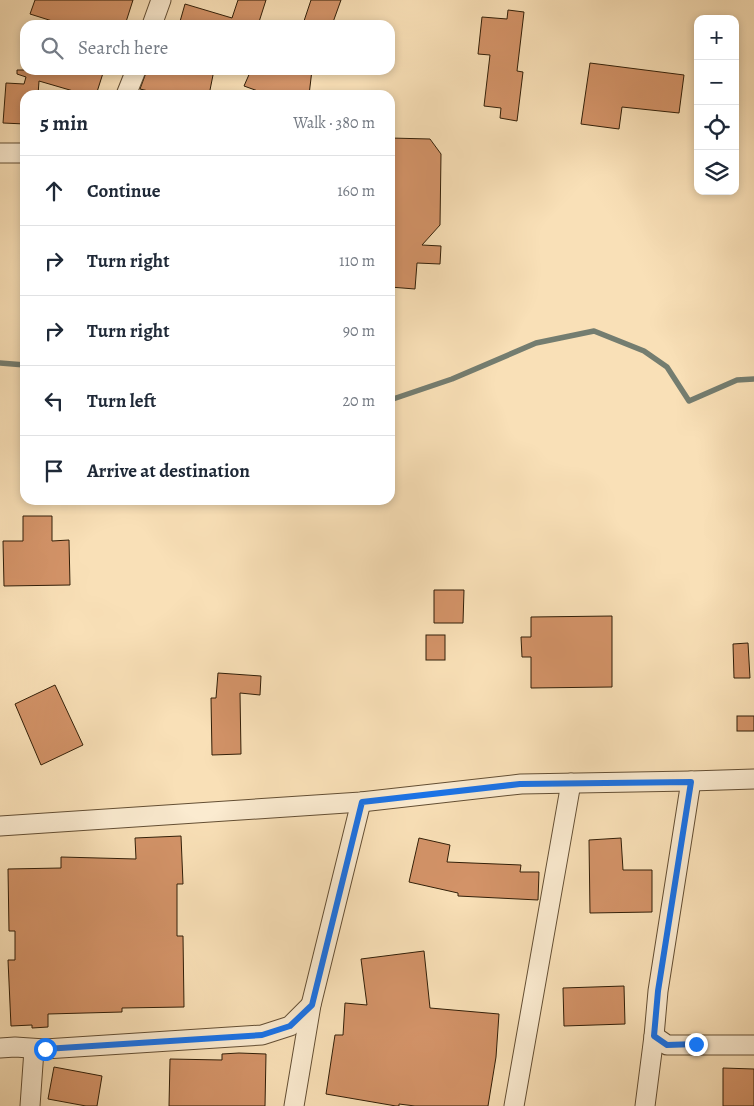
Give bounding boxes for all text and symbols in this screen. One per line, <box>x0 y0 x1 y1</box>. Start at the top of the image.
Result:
map controls <box>694 15 739 195</box>
button: + <box>694 15 739 60</box>
search box <box>20 20 395 75</box>
icon: search <box>38 34 66 62</box>
text: Search here <box>78 35 168 61</box>
button: − <box>694 60 739 105</box>
button: locate <box>694 105 739 150</box>
text: 5 min <box>40 109 88 137</box>
text: Walk · 380 m <box>293 112 375 134</box>
button: layers <box>694 150 739 195</box>
icon: ahead <box>40 177 68 205</box>
text: Continue <box>87 178 161 204</box>
text: 160 m <box>337 180 375 202</box>
icon: right <box>40 247 68 275</box>
text: Turn right <box>87 248 169 274</box>
text: 110 m <box>339 250 375 272</box>
icon: right <box>40 317 68 345</box>
text: Turn right <box>87 318 169 344</box>
text: 90 m <box>343 320 375 342</box>
icon: left <box>40 387 68 415</box>
text: Turn left <box>87 388 156 414</box>
text: 20 m <box>342 390 375 412</box>
icon: arrive <box>40 457 68 485</box>
text: Arrive at destination <box>87 458 250 484</box>
route end <box>685 1033 708 1056</box>
route start <box>34 1038 57 1061</box>

